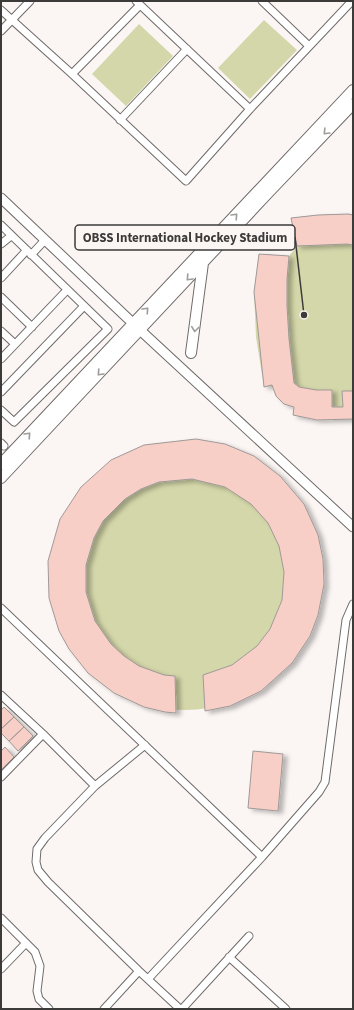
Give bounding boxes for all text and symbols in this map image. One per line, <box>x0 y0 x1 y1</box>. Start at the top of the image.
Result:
one-way arrow <box>324 128 331 135</box>
one-way arrow <box>230 213 237 220</box>
callout: OBSS International Hockey Stadium <box>75 225 295 250</box>
text: OBSS International Hockey Stadium <box>83 229 287 247</box>
one-way arrow <box>186 273 194 281</box>
one-way arrow <box>141 307 149 315</box>
one-way arrow <box>190 326 199 332</box>
one-way arrow <box>97 368 105 376</box>
one-way arrow <box>23 432 31 440</box>

